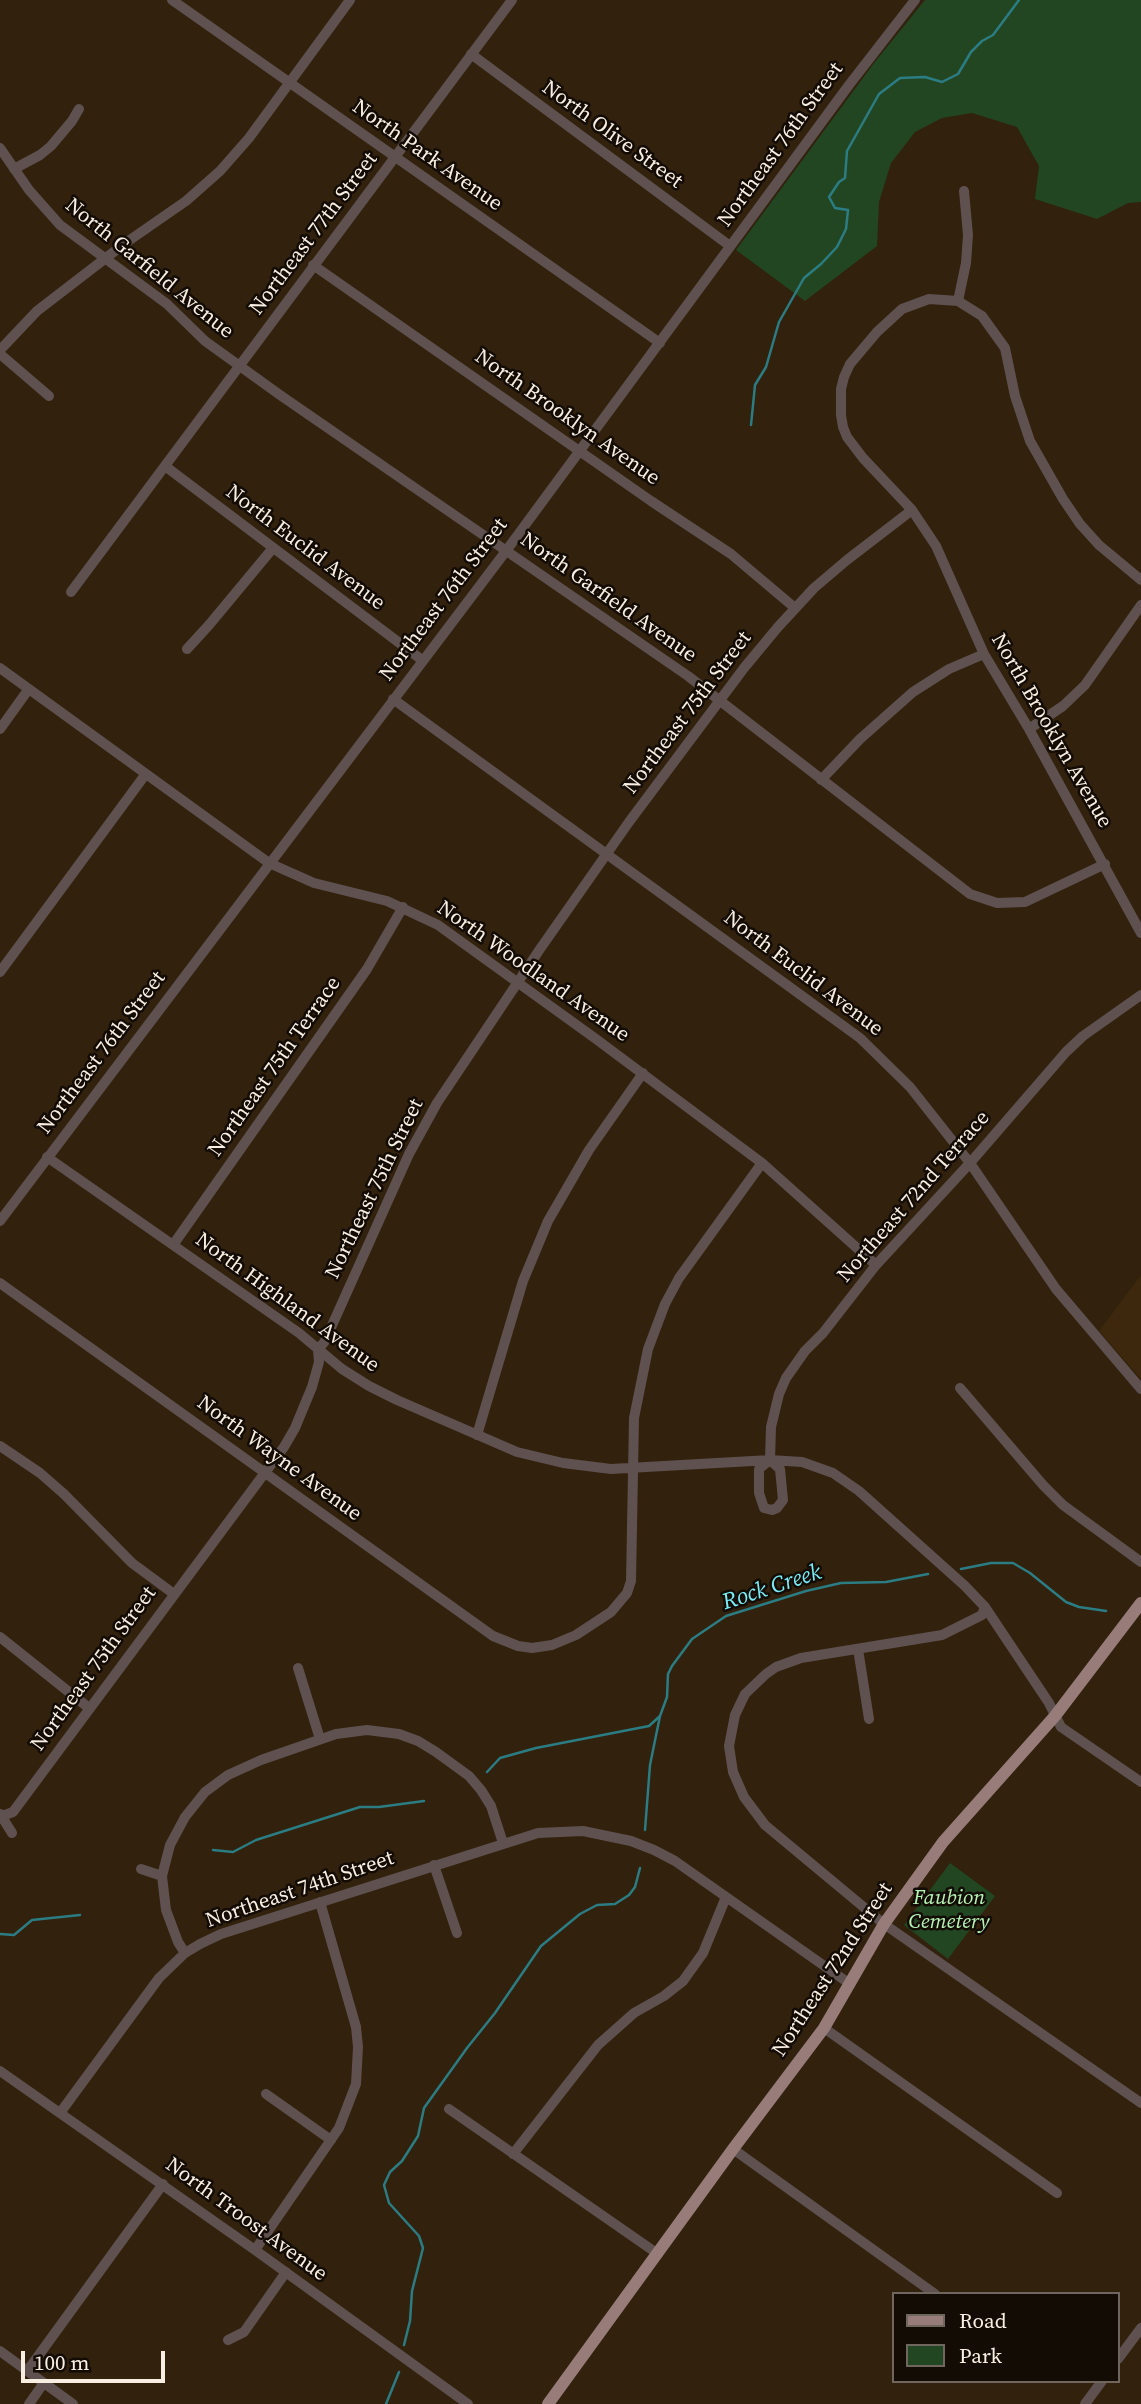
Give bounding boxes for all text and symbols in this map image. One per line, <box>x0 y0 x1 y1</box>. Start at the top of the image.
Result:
street label: Northeast 76th Street <box>713 58 849 232</box>
street label: North Olive Street <box>537 76 687 194</box>
street label: North Park Avenue <box>347 95 507 217</box>
street label: Northeast 77th Street <box>245 148 383 320</box>
street label: North Garfield Avenue <box>60 193 238 345</box>
street label: North Brooklyn Avenue <box>470 345 664 491</box>
street label: North Euclid Avenue <box>220 480 390 616</box>
street label: Northeast 76th Street <box>375 514 513 686</box>
street label: North Garfield Avenue <box>515 528 701 668</box>
street label: Northeast 75th Street <box>619 627 757 799</box>
street label: North Brooklyn Avenue <box>985 629 1117 833</box>
street label: North Woodland Avenue <box>432 896 634 1048</box>
street label: North Euclid Avenue <box>718 906 888 1042</box>
street label: Northeast 76th Street <box>33 967 171 1139</box>
street label: Northeast 75th Terrace <box>203 972 347 1162</box>
street label: Northeast 75th Street <box>320 1095 430 1283</box>
street label: Northeast 72nd Terrace <box>833 1106 995 1288</box>
street label: North Highland Avenue <box>190 1228 384 1378</box>
street label: North Wayne Avenue <box>192 1391 366 1527</box>
water label: Rock Creek <box>719 1559 825 1617</box>
street label: Northeast 75th Street <box>26 1582 162 1756</box>
street label: Northeast 74th Street <box>203 1846 397 1934</box>
street label: Northeast 72nd Street <box>767 1878 899 2062</box>
park label: Faubion Cemetery <box>909 1886 989 1936</box>
street label: North Troost Avenue <box>160 2153 332 2287</box>
legend <box>892 2292 1120 2383</box>
text: Road <box>959 2306 1007 2335</box>
scale bar <box>24 2338 168 2382</box>
text: Park <box>959 2341 1002 2370</box>
text: 100 m <box>34 2348 89 2377</box>

